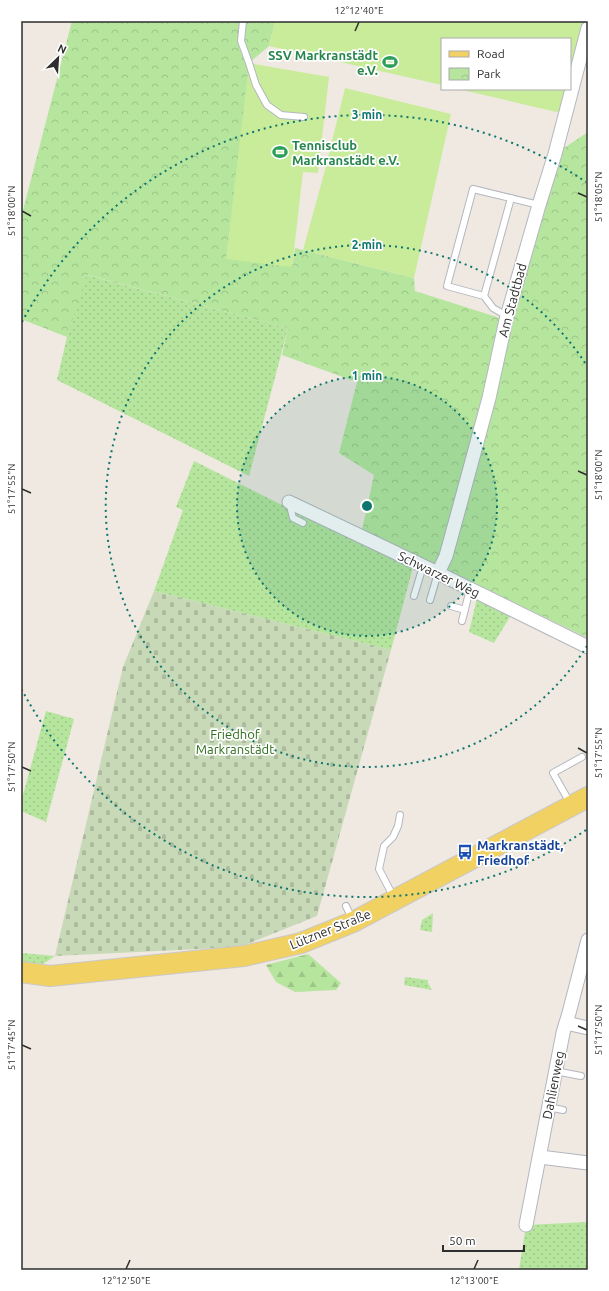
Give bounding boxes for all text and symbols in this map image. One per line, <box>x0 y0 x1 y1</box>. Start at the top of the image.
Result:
text: 12°12'40"E <box>334 5 384 16</box>
north arrow <box>38 38 78 78</box>
legend <box>441 38 571 90</box>
text: N <box>56 42 68 56</box>
text: Road <box>477 47 505 60</box>
place label: SSV Markranstädt e.V. <box>268 48 378 77</box>
sports icon: SSV Markranstädt e.V. <box>381 53 399 71</box>
text: Park <box>477 67 501 80</box>
text: 3 min <box>352 108 382 121</box>
place label: Tennisclub Markranstädt e.V. <box>292 138 399 167</box>
sports icon: Tennisclub Markranstädt e.V. <box>271 143 289 161</box>
text: 51°18'05"N <box>593 172 604 222</box>
text: 51°18'00"N <box>6 186 17 236</box>
text: 2 min <box>352 238 382 251</box>
street label: Am Stadtbad <box>495 262 529 338</box>
text: 1 min <box>352 369 382 382</box>
text: 51°18'00"N <box>593 450 604 500</box>
text: 51°17'55"N <box>6 464 17 514</box>
centre of rings <box>360 499 374 513</box>
street label: Schwarzer Weg <box>396 548 482 600</box>
park label: Friedhof Markranstädt <box>196 727 274 756</box>
text: 51°17'55"N <box>593 728 604 778</box>
text: 51°17'50"N <box>6 742 17 792</box>
place label: Markranstädt, Friedhof <box>477 838 564 867</box>
bus stop icon: Markranstädt, Friedhof <box>456 843 474 861</box>
street label: Lützner Straße <box>287 906 373 952</box>
text: 51°17'50"N <box>593 1005 604 1055</box>
text: 51°17'45"N <box>6 1020 17 1070</box>
street label: Dahlienweg <box>540 1050 566 1120</box>
scale bar <box>443 1227 524 1253</box>
text: 50 m <box>449 1234 476 1247</box>
text: 12°12'50"E <box>101 1275 151 1286</box>
text: 12°13'00"E <box>449 1275 499 1286</box>

